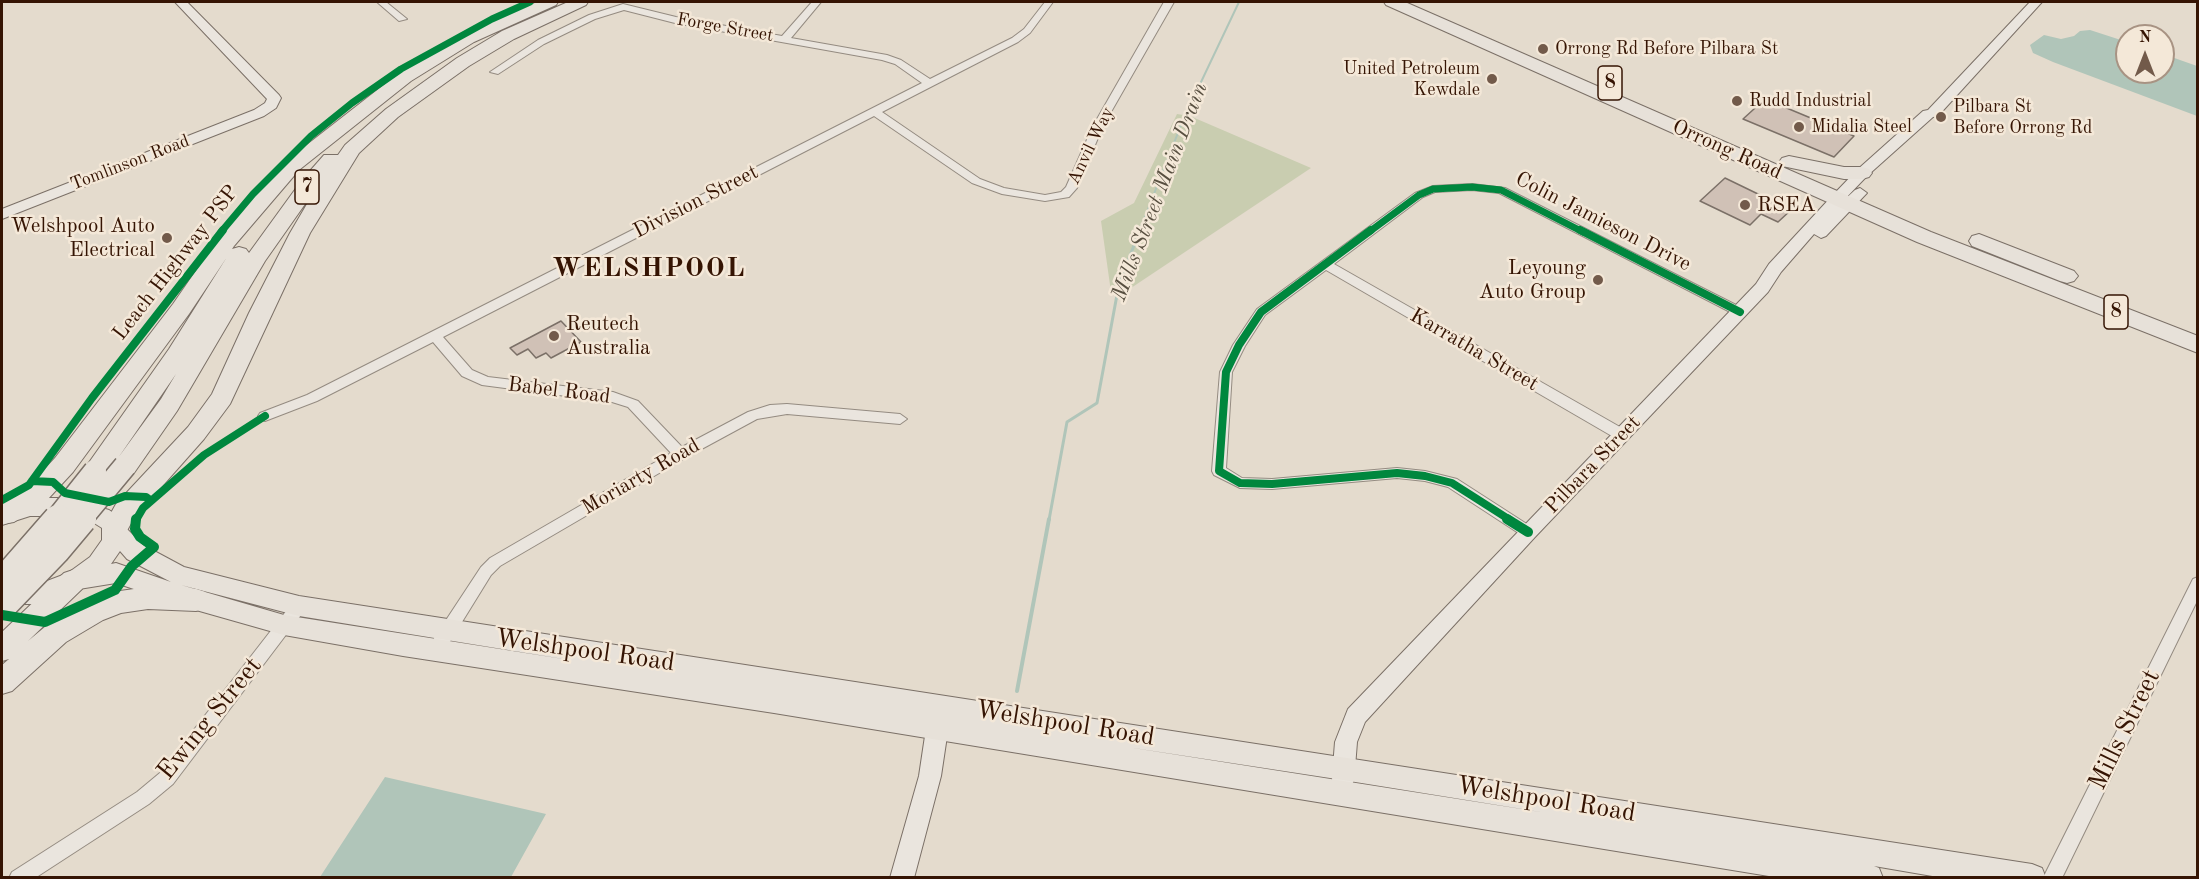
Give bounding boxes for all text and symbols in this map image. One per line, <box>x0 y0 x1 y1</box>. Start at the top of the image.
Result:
street label: Forge Street <box>675 9 775 47</box>
north arrow <box>2115 24 2175 84</box>
text: N <box>2139 30 2151 46</box>
place label: Orrong Rd Before Pilbara St <box>1555 38 1778 60</box>
marker: Orrong Rd Before Pilbara St <box>1536 42 1550 56</box>
place label: United Petroleum Kewdale <box>1343 58 1480 100</box>
road number: 8 <box>1598 66 1622 100</box>
marker: United Petroleum Kewdale <box>1485 72 1499 86</box>
water label: Mills Street Main Drain <box>1106 79 1214 305</box>
place label: Rudd Industrial <box>1749 90 1871 112</box>
marker: Rudd Industrial <box>1730 94 1744 108</box>
place label: Pilbara St Before Orrong Rd <box>1953 96 2092 138</box>
street label: Anvil Way <box>1063 104 1119 188</box>
marker: Pilbara St Before Orrong Rd <box>1934 110 1948 124</box>
street label: Orrong Road <box>1668 115 1786 185</box>
place label: Midalia Steel <box>1811 116 1912 138</box>
marker: Midalia Steel <box>1792 120 1806 134</box>
street label: Tomlinson Road <box>67 130 193 196</box>
street label: Division Street <box>629 160 763 244</box>
street label: Colin Jamieson Drive <box>1511 167 1695 277</box>
road number: 7 <box>295 170 319 204</box>
street label: Leach Highway PSP <box>108 180 244 346</box>
place label: RSEA <box>1757 192 1816 218</box>
marker: RSEA <box>1738 198 1752 212</box>
place label: Welshpool Auto Electrical <box>10 213 155 263</box>
marker: Welshpool Auto Electrical <box>160 231 174 245</box>
district label: WELSHPOOL <box>552 253 746 285</box>
place label: Leyoung Auto Group <box>1479 255 1586 305</box>
marker: Leyoung Auto Group <box>1591 273 1605 287</box>
road number: 8 <box>2104 295 2128 329</box>
street label: Karratha Street <box>1405 303 1543 397</box>
place label: Reutech Australia <box>566 311 650 361</box>
marker: Reutech Australia <box>547 329 561 343</box>
street label: Babel Road <box>506 372 612 410</box>
street label: Pilbara Street <box>1540 410 1646 520</box>
street label: Moriarty Road <box>577 433 705 521</box>
street label: Welshpool Road <box>493 623 677 679</box>
street label: Ewing Street <box>151 651 269 787</box>
street label: Mills Street <box>2082 665 2168 795</box>
street label: Welshpool Road <box>973 694 1157 754</box>
street label: Welshpool Road <box>1454 770 1638 830</box>

